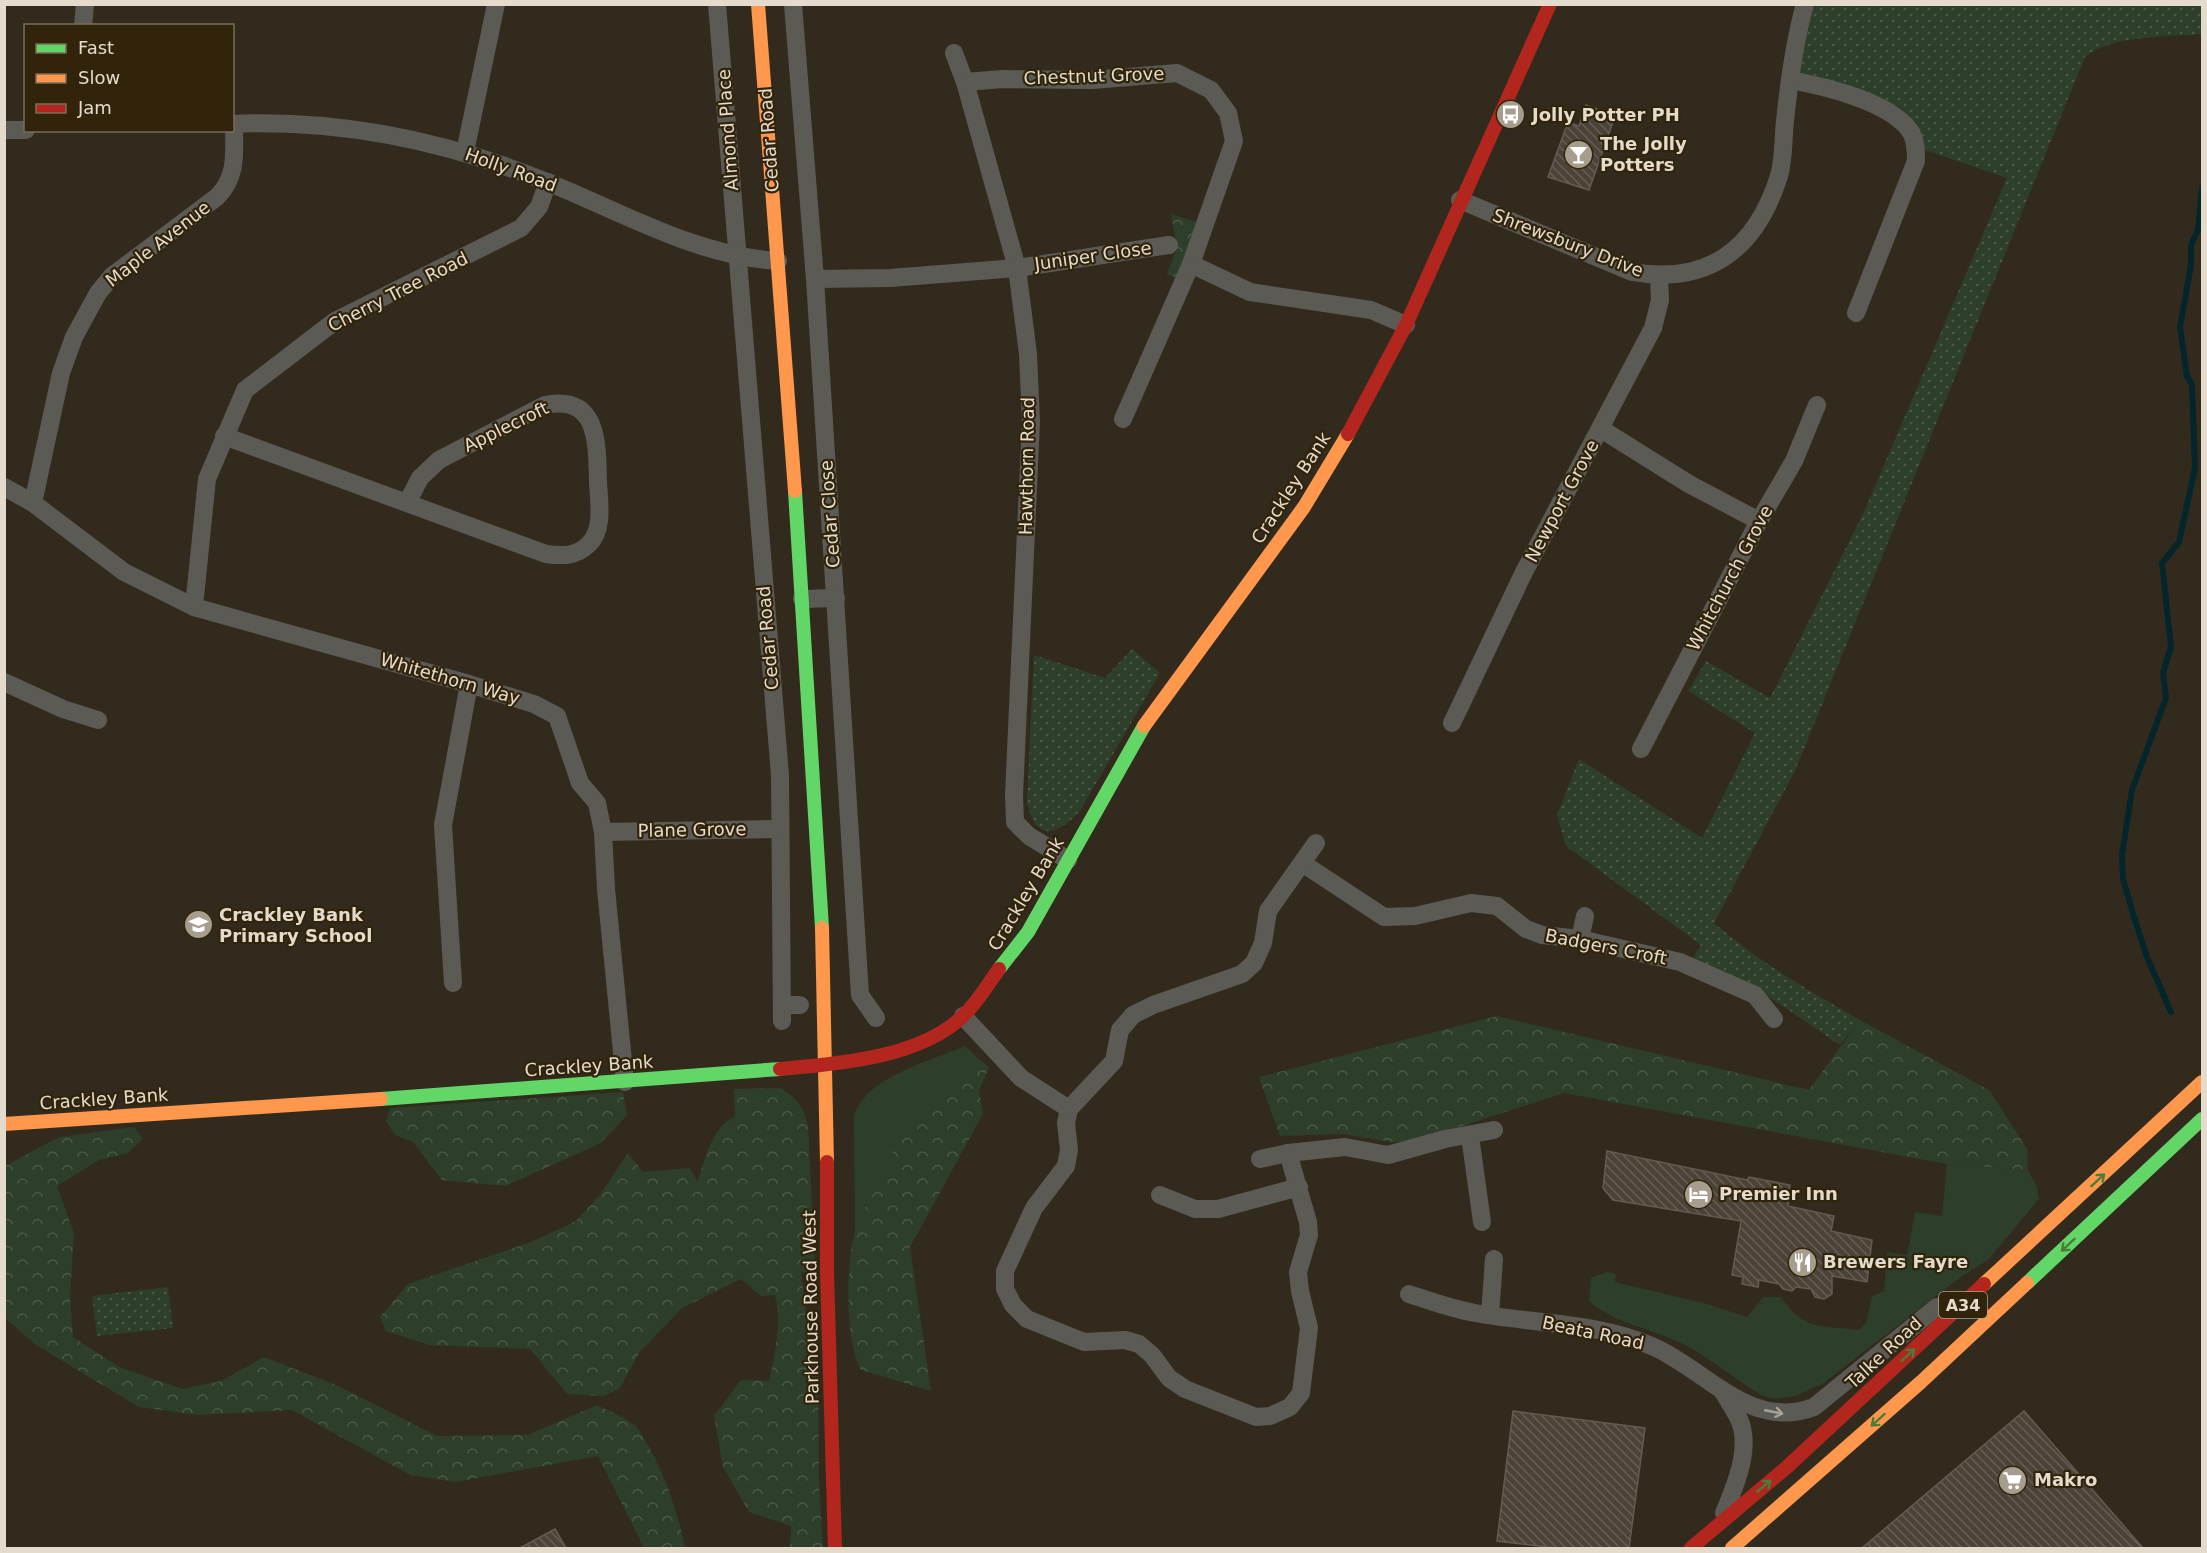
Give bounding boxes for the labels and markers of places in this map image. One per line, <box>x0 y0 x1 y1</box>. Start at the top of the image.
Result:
bus stop icon: Jolly Potter PH <box>1495 99 1527 131</box>
place label: Jolly Potter PH <box>1530 104 1680 125</box>
place label: The Jolly Potters <box>1600 133 1687 175</box>
bar icon: The Jolly Potters <box>1563 138 1595 170</box>
place label: Crackley Bank Primary School <box>219 904 372 946</box>
school or university icon: Crackley Bank Primary School <box>182 909 214 941</box>
hotel icon: Premier Inn <box>1682 1178 1714 1210</box>
place label: Premier Inn <box>1719 1183 1838 1204</box>
restaurant icon: Brewers Fayre <box>1786 1246 1818 1278</box>
place label: Brewers Fayre <box>1823 1251 1968 1272</box>
supermarket icon: Makro <box>1997 1464 2029 1496</box>
place label: Makro <box>2034 1469 2097 1490</box>

